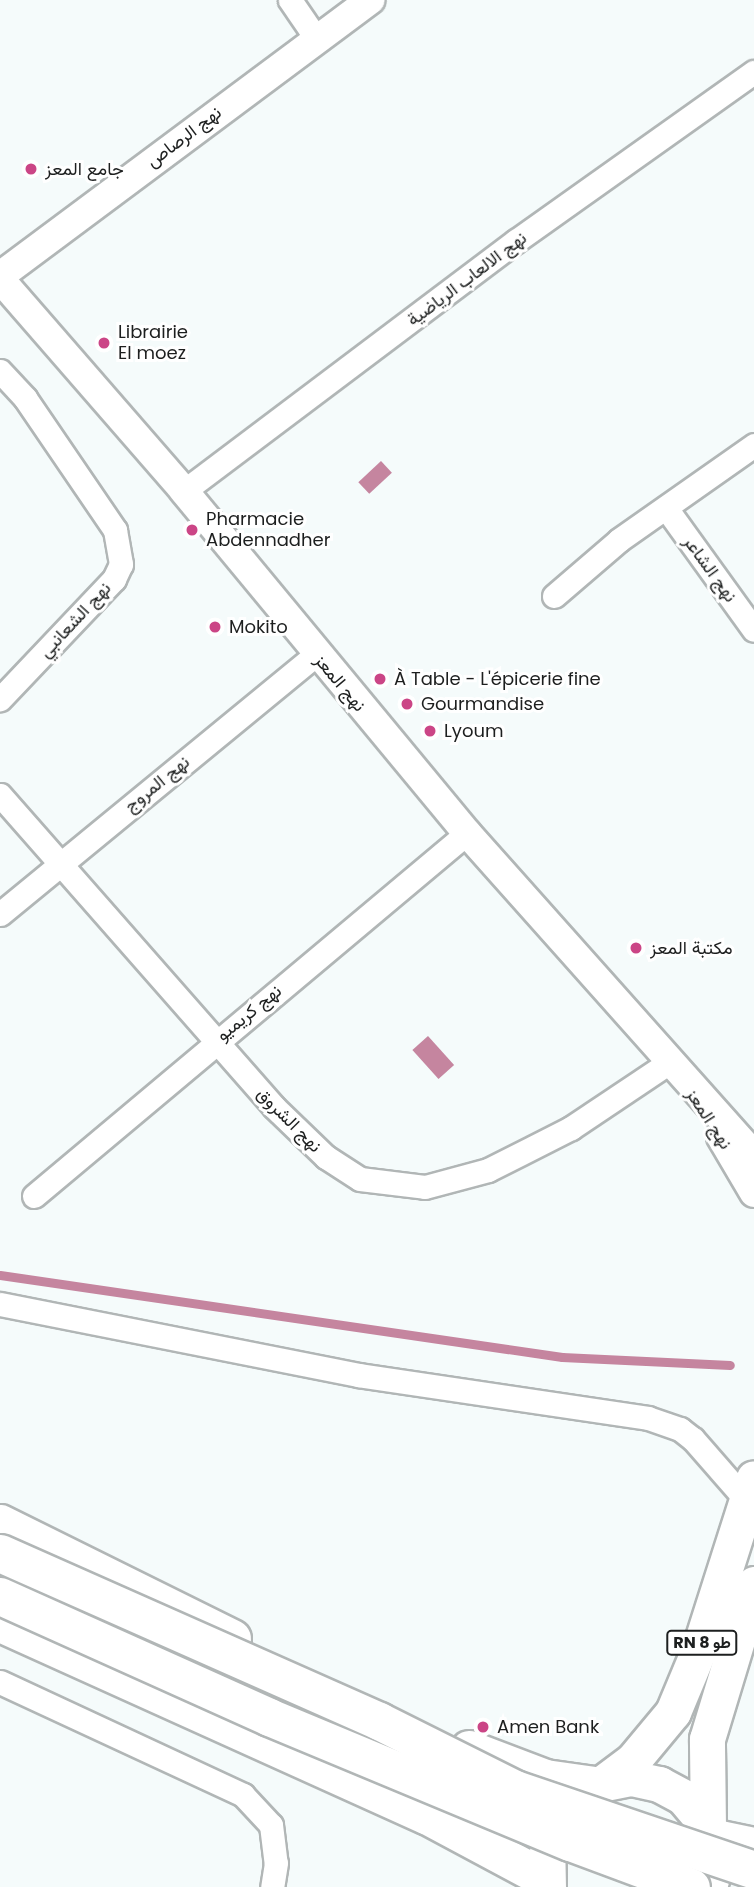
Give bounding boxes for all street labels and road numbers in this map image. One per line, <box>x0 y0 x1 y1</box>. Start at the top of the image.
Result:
street label: نهج الرصاص <box>142 102 226 172</box>
street label: نهج الالعاب الرياضية <box>403 227 531 331</box>
street label: نهج الشاعر <box>679 532 741 606</box>
street label: نهج الشعانبي <box>35 578 115 662</box>
street label: نهج المعز <box>310 650 370 716</box>
street label: نهج المروج <box>120 751 194 817</box>
street label: نهج كريميو <box>212 980 286 1046</box>
street label: نهج الشروق <box>252 1083 326 1157</box>
street label: نهج المعز <box>681 1085 737 1153</box>
road number: RN 8 طو <box>665 1630 739 1656</box>

